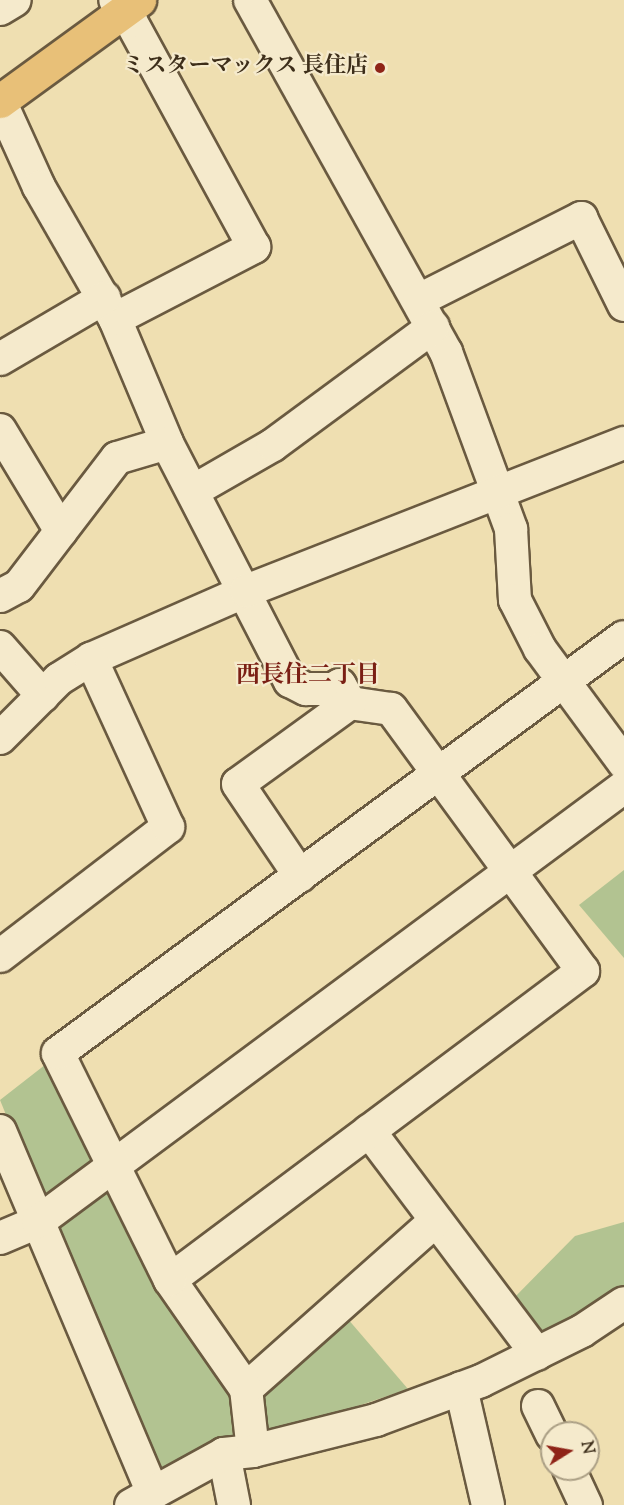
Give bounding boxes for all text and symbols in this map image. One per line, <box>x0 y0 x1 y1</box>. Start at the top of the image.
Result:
place label: ミスターマックス 長住店 <box>121 55 368 81</box>
marker: ミスターマックス 長住店 <box>373 61 387 75</box>
district label: 西長住二丁目 <box>236 663 380 691</box>
north arrow <box>540 1421 600 1481</box>
text: N <box>574 1439 599 1456</box>

